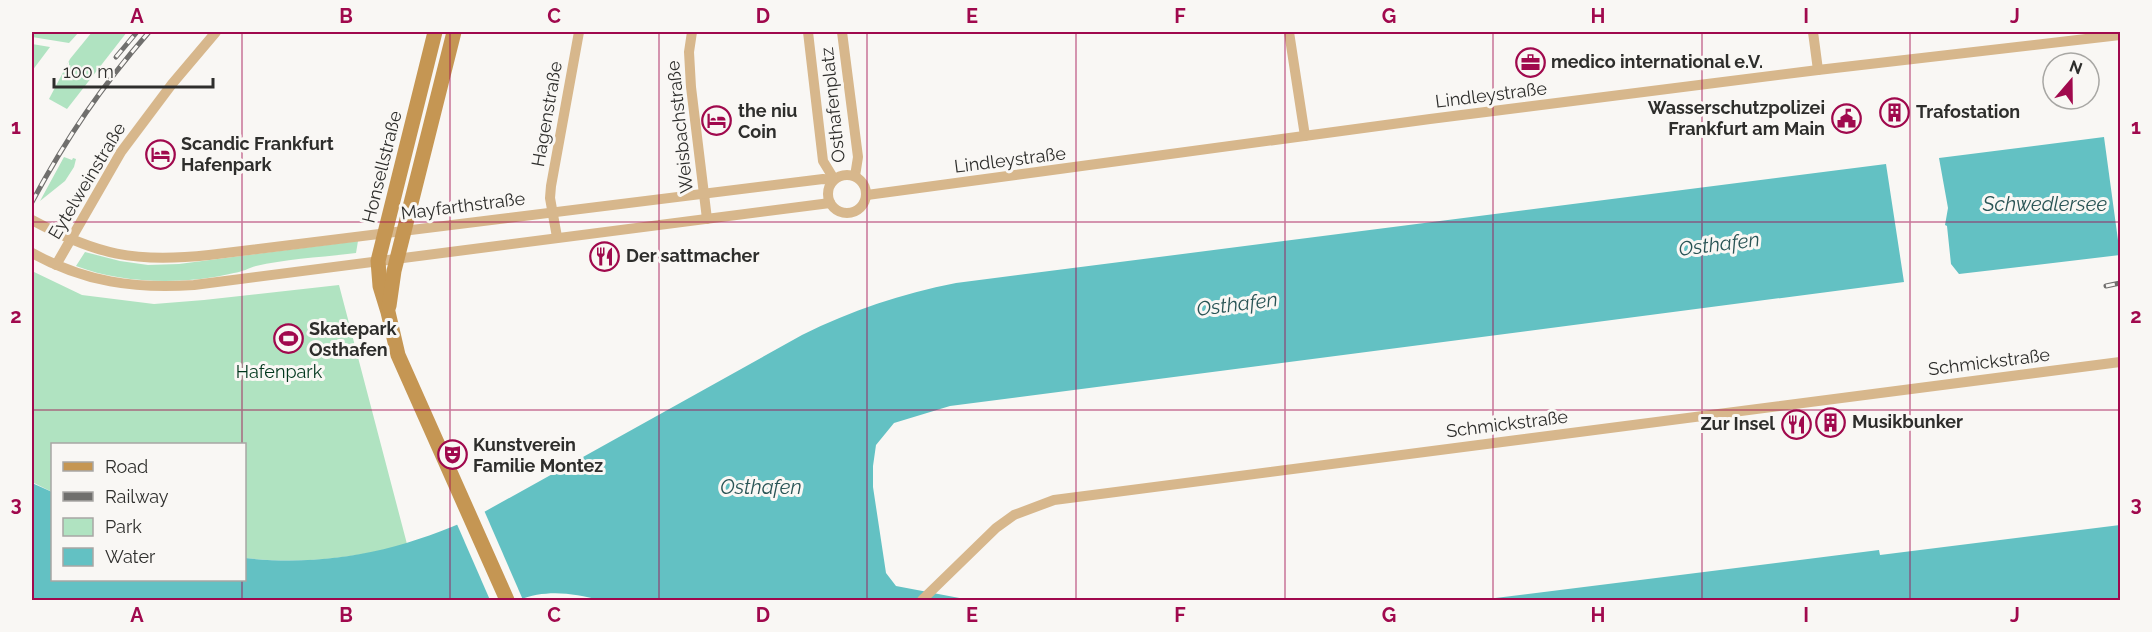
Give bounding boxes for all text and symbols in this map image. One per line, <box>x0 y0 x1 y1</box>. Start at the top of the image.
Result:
text: A <box>130 4 144 28</box>
text: B <box>339 4 353 28</box>
text: C <box>547 4 561 28</box>
text: D <box>756 4 770 28</box>
text: E <box>966 4 978 28</box>
text: F <box>1174 4 1186 28</box>
text: G <box>1382 4 1396 28</box>
text: H <box>1591 4 1605 28</box>
text: I <box>1803 4 1809 28</box>
text: J <box>2010 4 2020 28</box>
street label: Osthafenplatz <box>816 46 849 164</box>
office icon: medico international e.V. <box>1514 46 1546 78</box>
scale bar <box>54 51 213 89</box>
place label: medico international e.V. <box>1551 51 1763 72</box>
north arrow <box>2041 51 2101 111</box>
text: N <box>2067 56 2085 78</box>
street label: Hagenstraße <box>527 59 566 168</box>
street label: Weisbachstraße <box>662 59 697 194</box>
text: 100 m <box>63 61 114 82</box>
street label: Lindleystraße <box>1434 77 1548 112</box>
building icon: Trafostation <box>1879 96 1911 128</box>
place label: Wasserschutzpolizei Frankfurt am Main <box>1648 97 1825 139</box>
place label: the niu Coin <box>738 100 797 142</box>
place label: Trafostation <box>1916 101 2020 122</box>
public building icon: Wasserschutzpolizei Frankfurt am Main <box>1830 102 1862 134</box>
hotel icon: the niu Coin <box>701 105 733 137</box>
street label: Honsellstraße <box>357 108 406 225</box>
text: 1 <box>11 115 21 139</box>
text: 1 <box>2131 115 2141 139</box>
street label: Eytelweinstraße <box>44 118 130 243</box>
place label: Scandic Frankfurt Hafenpark <box>181 133 334 175</box>
hotel icon: Scandic Frankfurt Hafenpark <box>144 138 176 170</box>
street label: Lindleystraße <box>953 142 1067 177</box>
street label: Mayfarthstraße <box>400 187 527 224</box>
water label: Schwedlersee <box>1982 192 2107 216</box>
water label: Osthafen <box>1677 227 1761 261</box>
restaurant icon: Der sattmacher <box>589 240 621 272</box>
place label: Der sattmacher <box>626 245 759 266</box>
water label: Osthafen <box>1195 287 1279 321</box>
text: 2 <box>10 304 22 328</box>
text: 2 <box>2130 304 2142 328</box>
place label: Skatepark Osthafen <box>309 318 397 360</box>
sports icon: Skatepark Osthafen <box>272 323 304 355</box>
street label: Schmickstraße <box>1927 344 2051 379</box>
park label: Hafenpark <box>236 361 323 382</box>
street label: Schmickstraße <box>1445 406 1569 441</box>
building icon: Musikbunker <box>1815 406 1847 438</box>
restaurant icon: Zur Insel <box>1780 408 1812 440</box>
place label: Musikbunker <box>1852 411 1963 432</box>
place label: Zur Insel <box>1700 413 1775 434</box>
place label: Kunstverein Familie Montez <box>473 434 603 476</box>
theatre icon: Kunstverein Familie Montez <box>436 439 468 471</box>
legend <box>51 443 246 581</box>
text: Road <box>105 456 148 477</box>
water label: Osthafen <box>720 475 802 499</box>
text: Railway <box>105 486 169 507</box>
text: 3 <box>10 492 22 516</box>
text: 3 <box>2130 492 2142 516</box>
text: Park <box>105 516 142 537</box>
text: Water <box>105 546 156 567</box>
text: A <box>130 603 144 627</box>
text: B <box>339 603 353 627</box>
text: C <box>547 603 561 627</box>
text: D <box>756 603 770 627</box>
text: E <box>966 603 978 627</box>
text: F <box>1174 603 1186 627</box>
text: G <box>1382 603 1396 627</box>
text: H <box>1591 603 1605 627</box>
text: I <box>1803 603 1809 627</box>
text: J <box>2010 603 2020 627</box>

